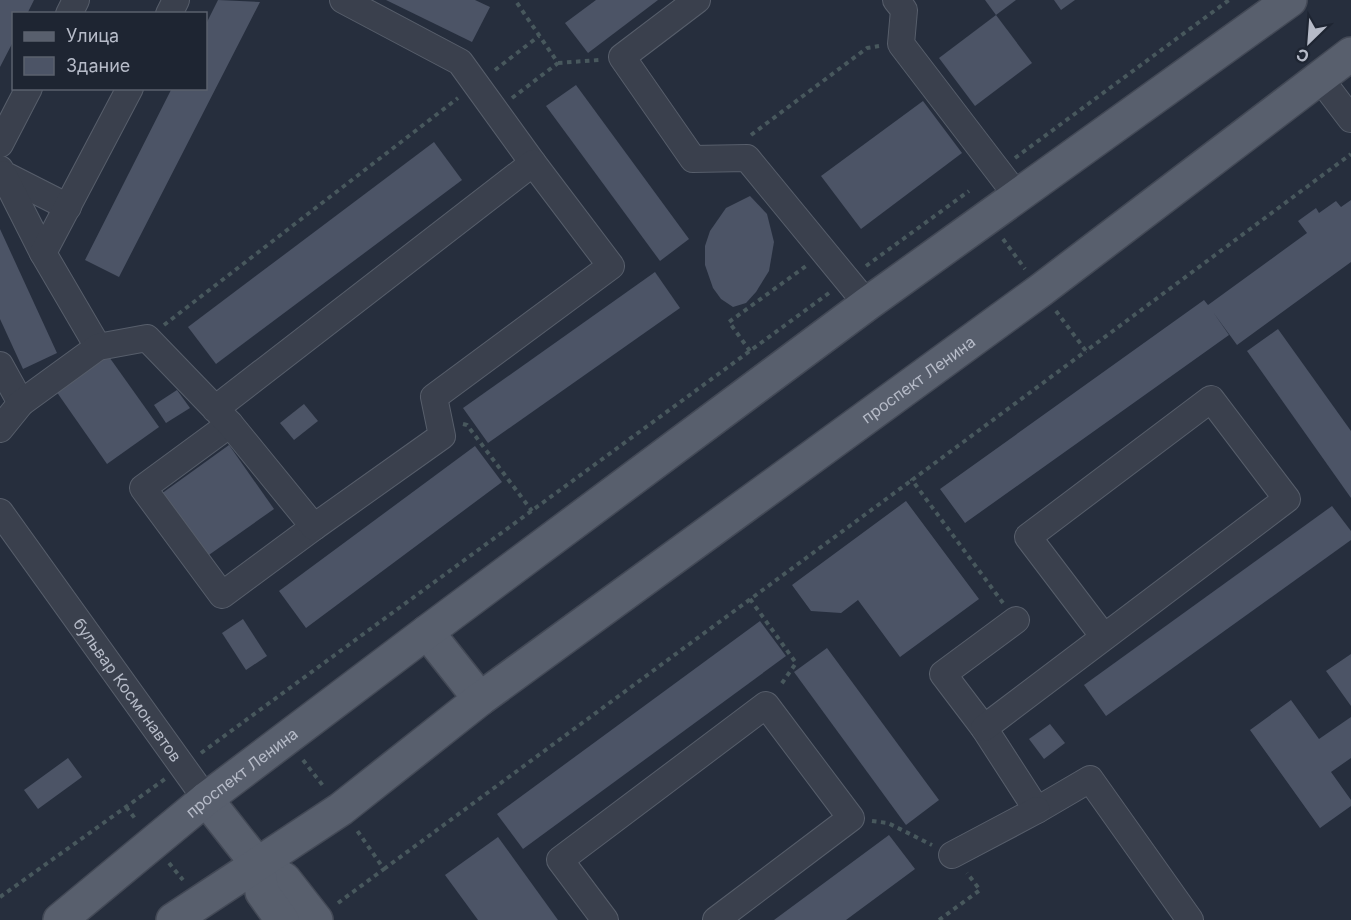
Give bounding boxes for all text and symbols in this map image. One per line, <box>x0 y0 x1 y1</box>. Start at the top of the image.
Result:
legend <box>12 12 207 90</box>
north arrow <box>1279 12 1339 72</box>
text: Улица <box>66 25 119 46</box>
text: С <box>1293 44 1312 67</box>
text: Здание <box>66 55 130 76</box>
street label: проспект Ленина <box>857 331 979 428</box>
street label: бульвар Космонавтов <box>69 614 186 766</box>
street label: проспект Ленина <box>181 723 302 822</box>

